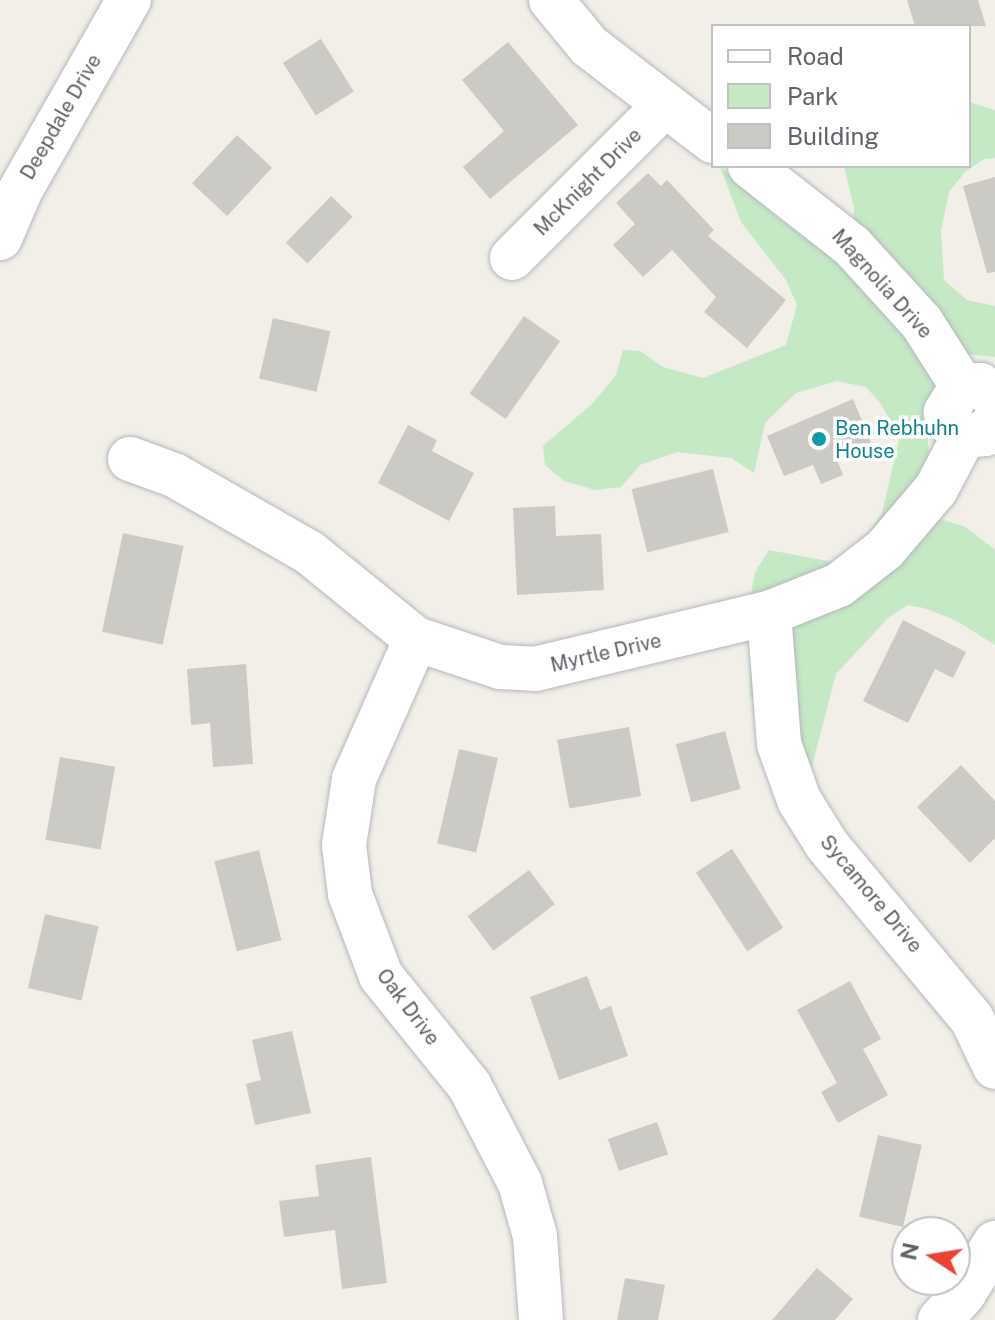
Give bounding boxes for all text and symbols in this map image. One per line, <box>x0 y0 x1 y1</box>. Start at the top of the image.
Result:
legend <box>711 24 971 168</box>
text: Road <box>787 42 844 70</box>
street label: Deepdale Drive <box>15 50 107 184</box>
text: Park <box>787 82 838 110</box>
text: Building <box>787 122 879 150</box>
street label: McKnight Drive <box>529 123 647 241</box>
street label: Magnolia Drive <box>827 224 937 344</box>
place label: Ben Rebhuhn House <box>835 416 959 463</box>
marker: Ben Rebhuhn House <box>810 430 828 448</box>
street label: Myrtle Drive <box>548 629 664 677</box>
street label: Sycamore Drive <box>815 830 927 958</box>
street label: Oak Drive <box>371 964 445 1050</box>
north arrow <box>891 1216 971 1296</box>
text: N <box>895 1240 924 1263</box>

